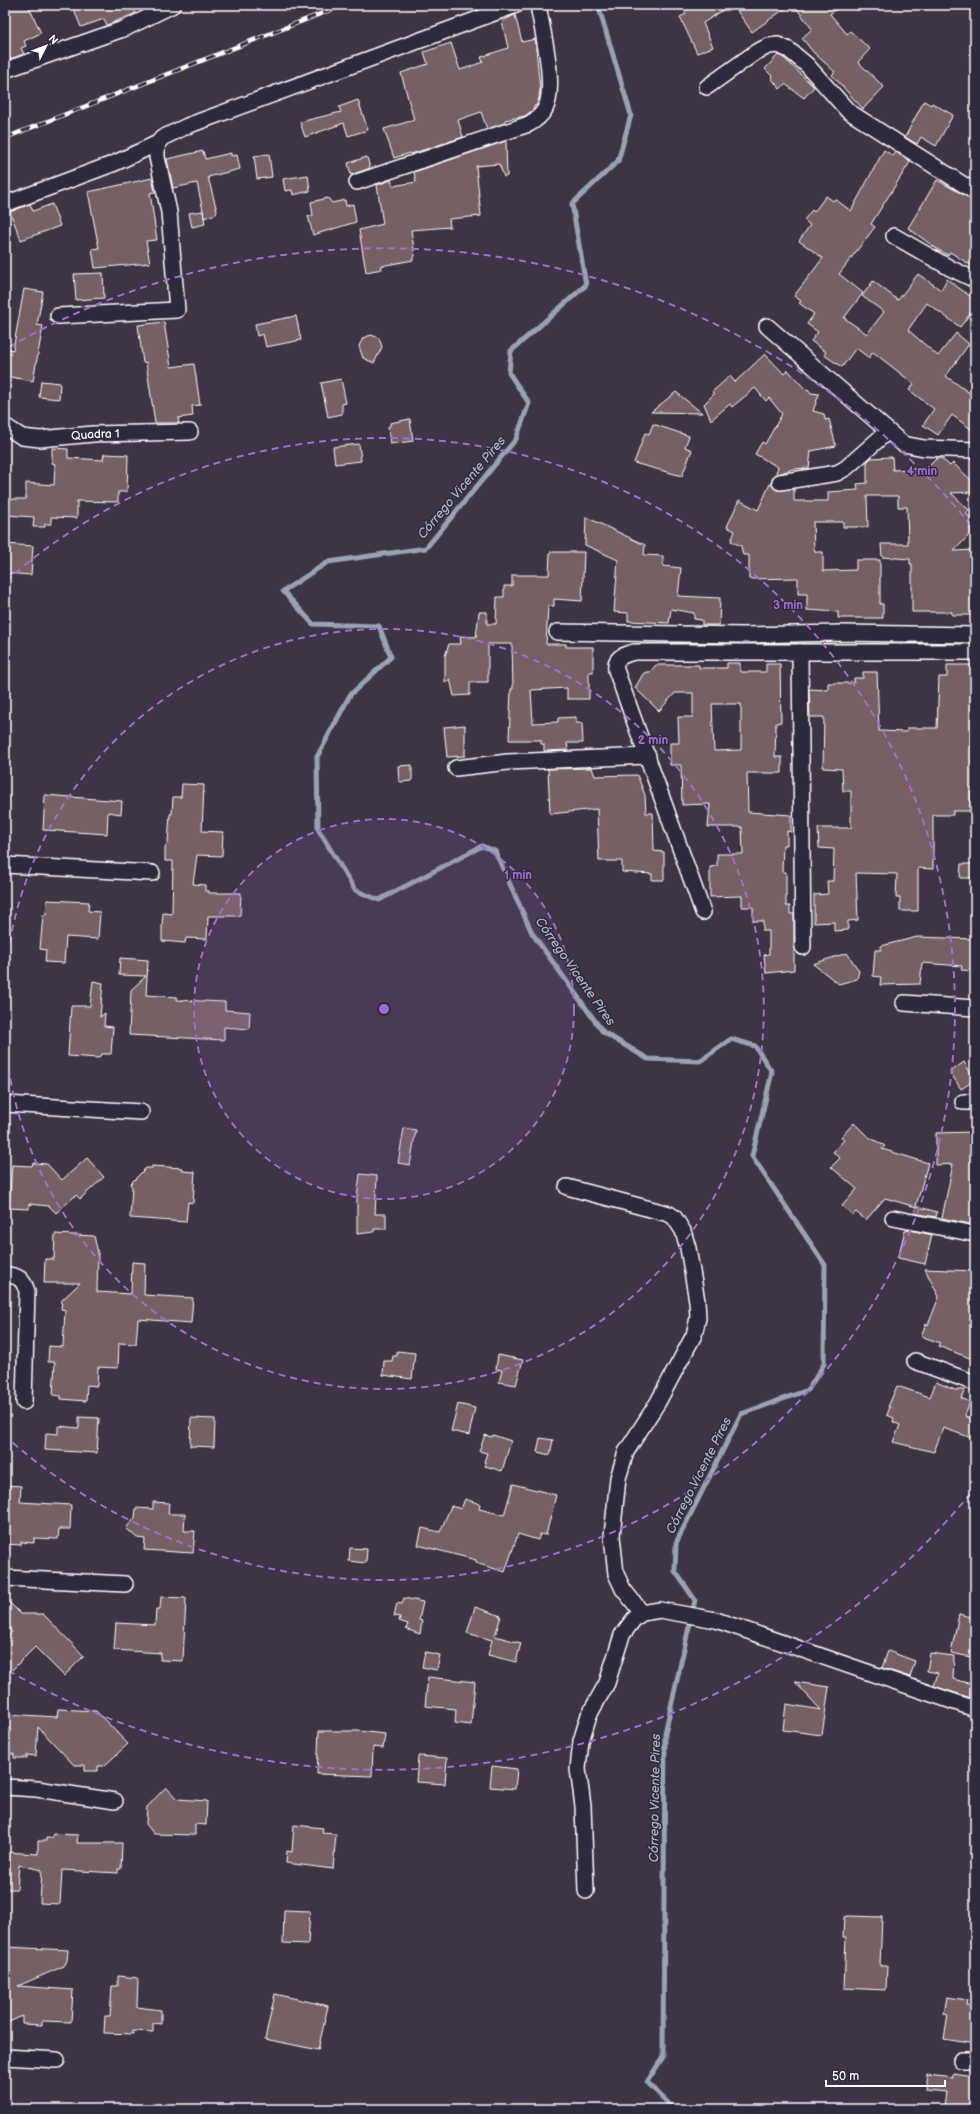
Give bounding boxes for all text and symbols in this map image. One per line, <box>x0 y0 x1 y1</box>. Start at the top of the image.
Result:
north arrow <box>26 26 66 66</box>
text: N <box>45 32 61 47</box>
street label: Quadra 1 <box>71 426 120 444</box>
water label: Córrego Vicente Pires <box>414 433 510 542</box>
text: 4 min <box>907 464 937 479</box>
text: 3 min <box>773 598 803 613</box>
text: 2 min <box>638 733 668 748</box>
text: 1 min <box>504 868 532 883</box>
water label: Córrego Vicente Pires <box>532 914 619 1029</box>
centre of rings <box>377 1002 391 1016</box>
water label: Córrego Vicente Pires <box>663 1414 736 1536</box>
water label: Córrego Vicente Pires <box>646 1733 664 1863</box>
scale bar <box>826 2062 945 2088</box>
text: 50 m <box>832 2069 859 2084</box>

